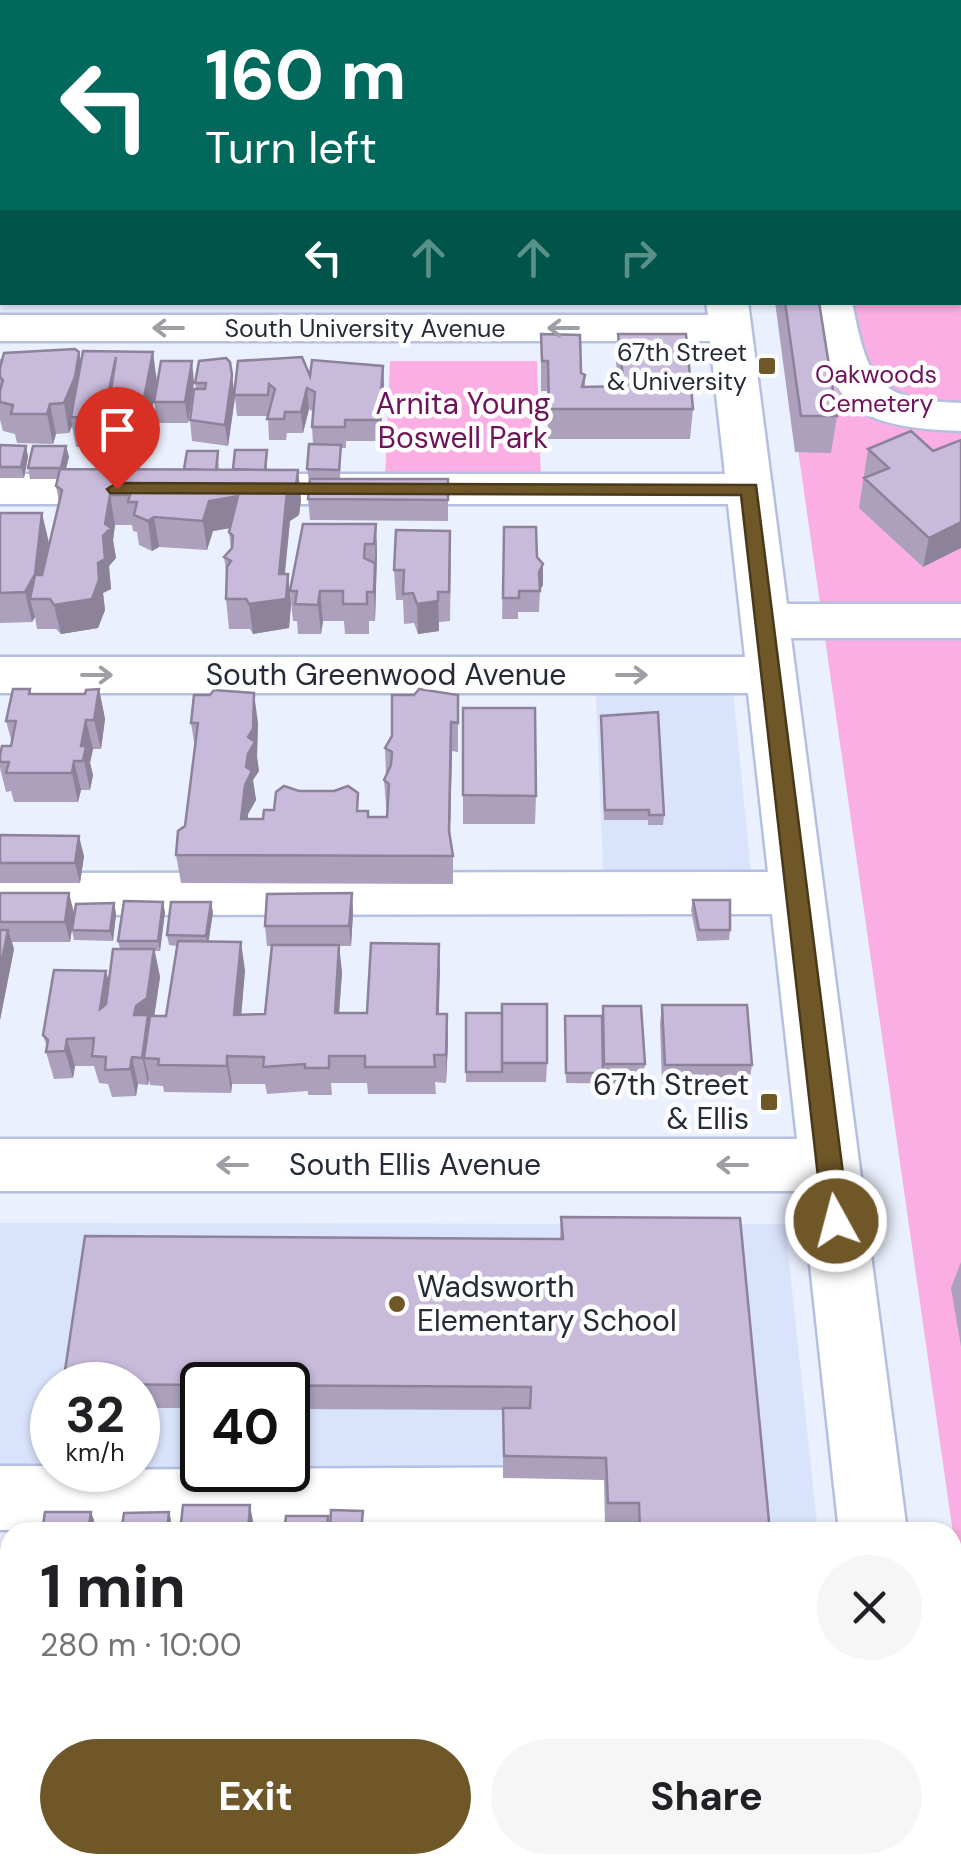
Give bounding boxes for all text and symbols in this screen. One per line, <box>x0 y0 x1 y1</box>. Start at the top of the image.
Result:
text: 160 m <box>205 30 406 121</box>
icon: left <box>40 40 170 170</box>
text: Turn left <box>205 118 377 177</box>
icon: left <box>296 230 351 285</box>
icon: ahead <box>401 230 456 285</box>
icon: ahead <box>506 230 561 285</box>
icon: right <box>611 230 666 285</box>
street label: South University Avenue <box>224 312 506 345</box>
one-way arrow <box>153 318 186 338</box>
one-way arrow <box>548 318 580 338</box>
place label: 67th Street & University <box>607 336 747 398</box>
marker: 67th Street & University <box>756 355 778 377</box>
park label: Oakwoods Cemetery <box>815 358 937 420</box>
park label: Arnita Young Boswell Park <box>375 384 551 457</box>
pin <box>75 387 160 490</box>
icon: arrive <box>90 402 145 457</box>
street label: South Greenwood Avenue <box>206 655 566 694</box>
one-way arrow <box>80 666 113 684</box>
one-way arrow <box>616 666 648 684</box>
place label: 67th Street & Ellis <box>593 1065 749 1138</box>
marker: 67th Street & Ellis <box>758 1091 780 1113</box>
street label: South Ellis Avenue <box>289 1145 541 1184</box>
one-way arrow <box>216 1156 248 1174</box>
one-way arrow <box>716 1156 748 1174</box>
position arrow <box>784 1169 888 1273</box>
place label: Wadsworth Elementary School <box>417 1267 677 1340</box>
marker: Wadsworth Elementary School <box>386 1293 408 1315</box>
speed limit sign: 40 <box>180 1362 310 1492</box>
text: 32 <box>66 1382 125 1448</box>
text: km/h <box>65 1436 125 1469</box>
text: 1 min <box>40 1547 186 1626</box>
button: close <box>817 1555 922 1660</box>
text: 280 m · 10:00 <box>40 1624 242 1666</box>
button: Exit <box>40 1739 471 1854</box>
button: Share <box>491 1739 922 1854</box>

